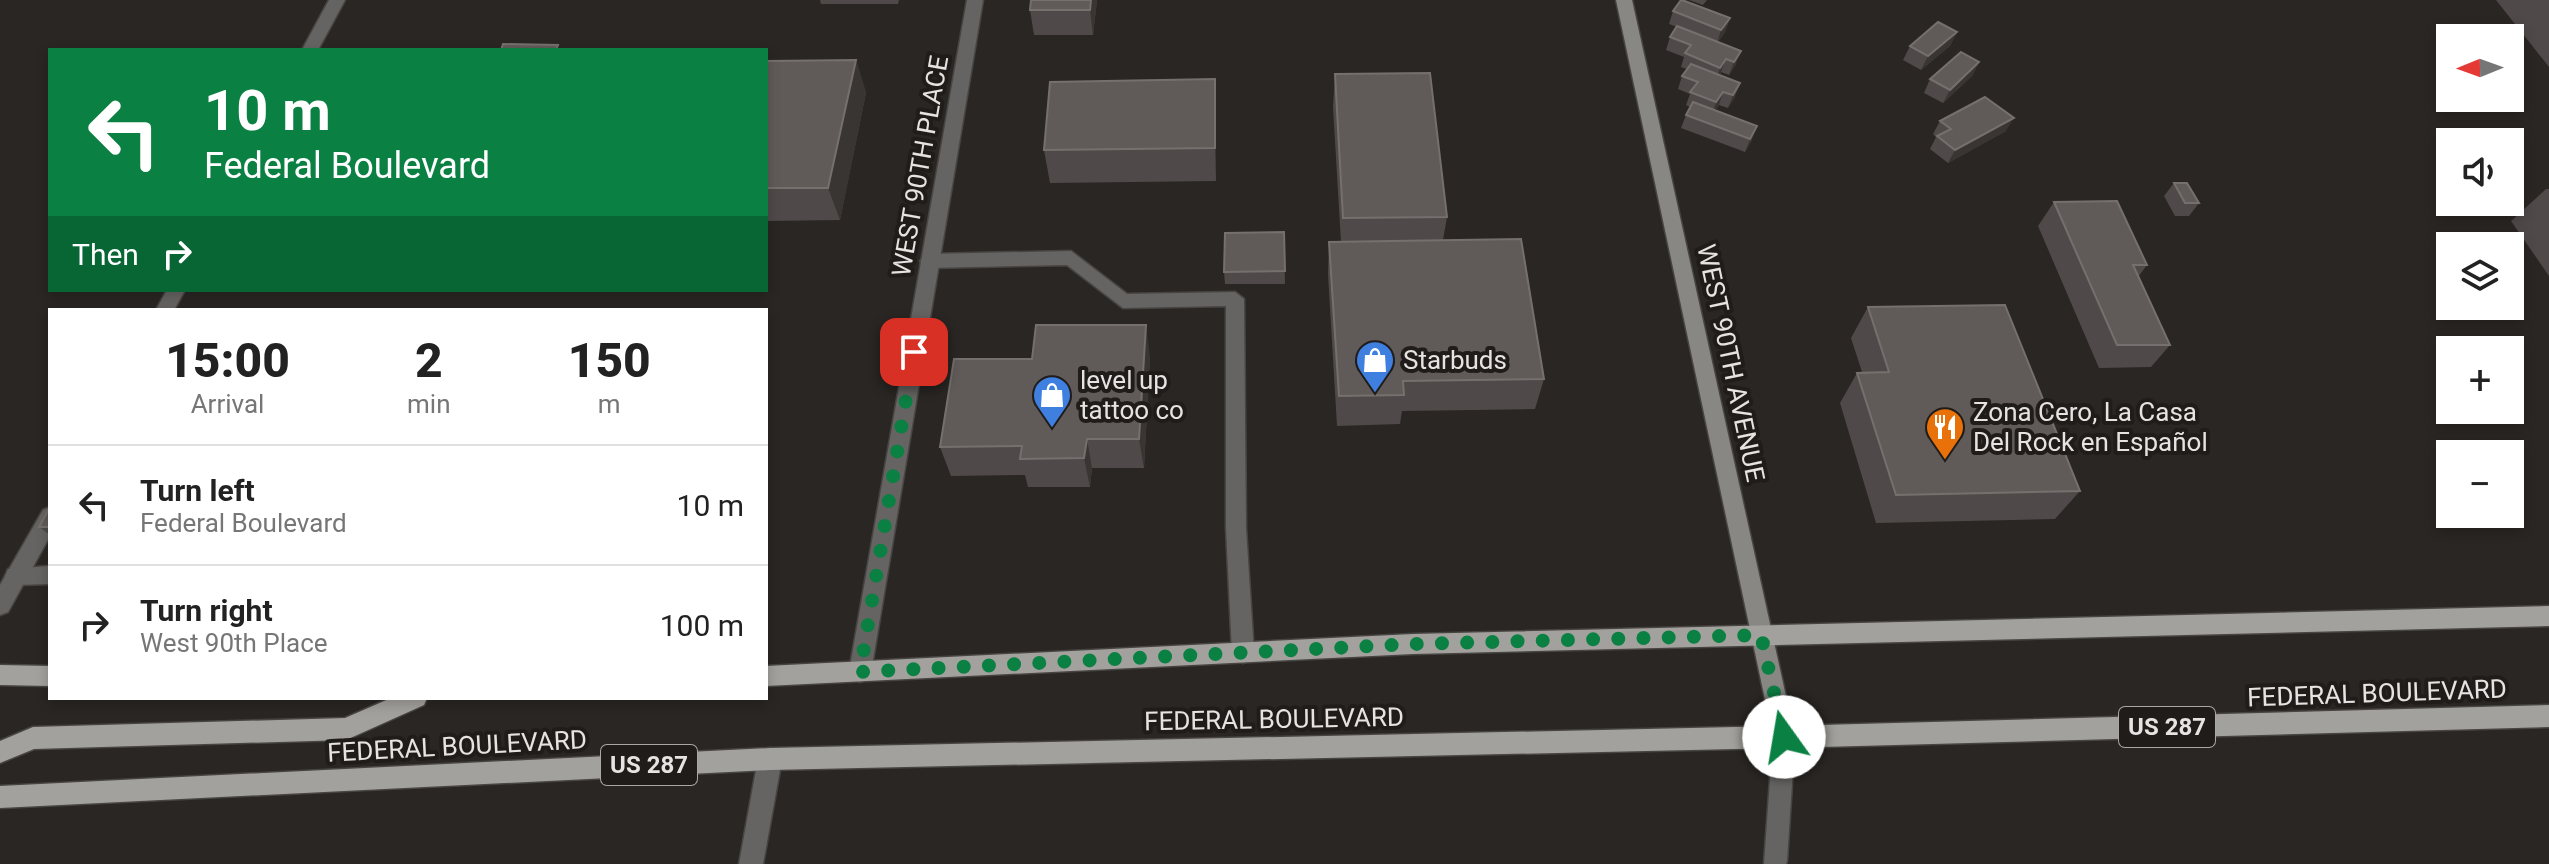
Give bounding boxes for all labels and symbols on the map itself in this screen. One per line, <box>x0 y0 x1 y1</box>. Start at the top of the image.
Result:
north arrow <box>2436 24 2524 112</box>
street label: WEST 90TH PLACE <box>886 53 954 279</box>
street label: WEST 90TH AVENUE <box>1691 242 1771 484</box>
pin <box>880 318 948 386</box>
shop icon: Starbuds <box>1354 339 1396 394</box>
place label: Starbuds <box>1403 345 1507 375</box>
place label: level up tattoo co <box>1080 365 1184 425</box>
shop icon: level up tattoo co <box>1031 374 1073 429</box>
place label: Zona Cero, La Casa Del Rock en Español <box>1973 397 2208 457</box>
restaurant icon: Zona Cero, La Casa Del Rock en Español <box>1924 406 1966 461</box>
street label: FEDERAL BOULEVARD <box>2247 673 2507 713</box>
position arrow <box>1742 695 1826 779</box>
street label: FEDERAL BOULEVARD <box>1144 702 1404 736</box>
road number: US 287 <box>2119 707 2215 747</box>
street label: FEDERAL BOULEVARD <box>326 724 588 768</box>
road number: US 287 <box>601 745 697 785</box>

